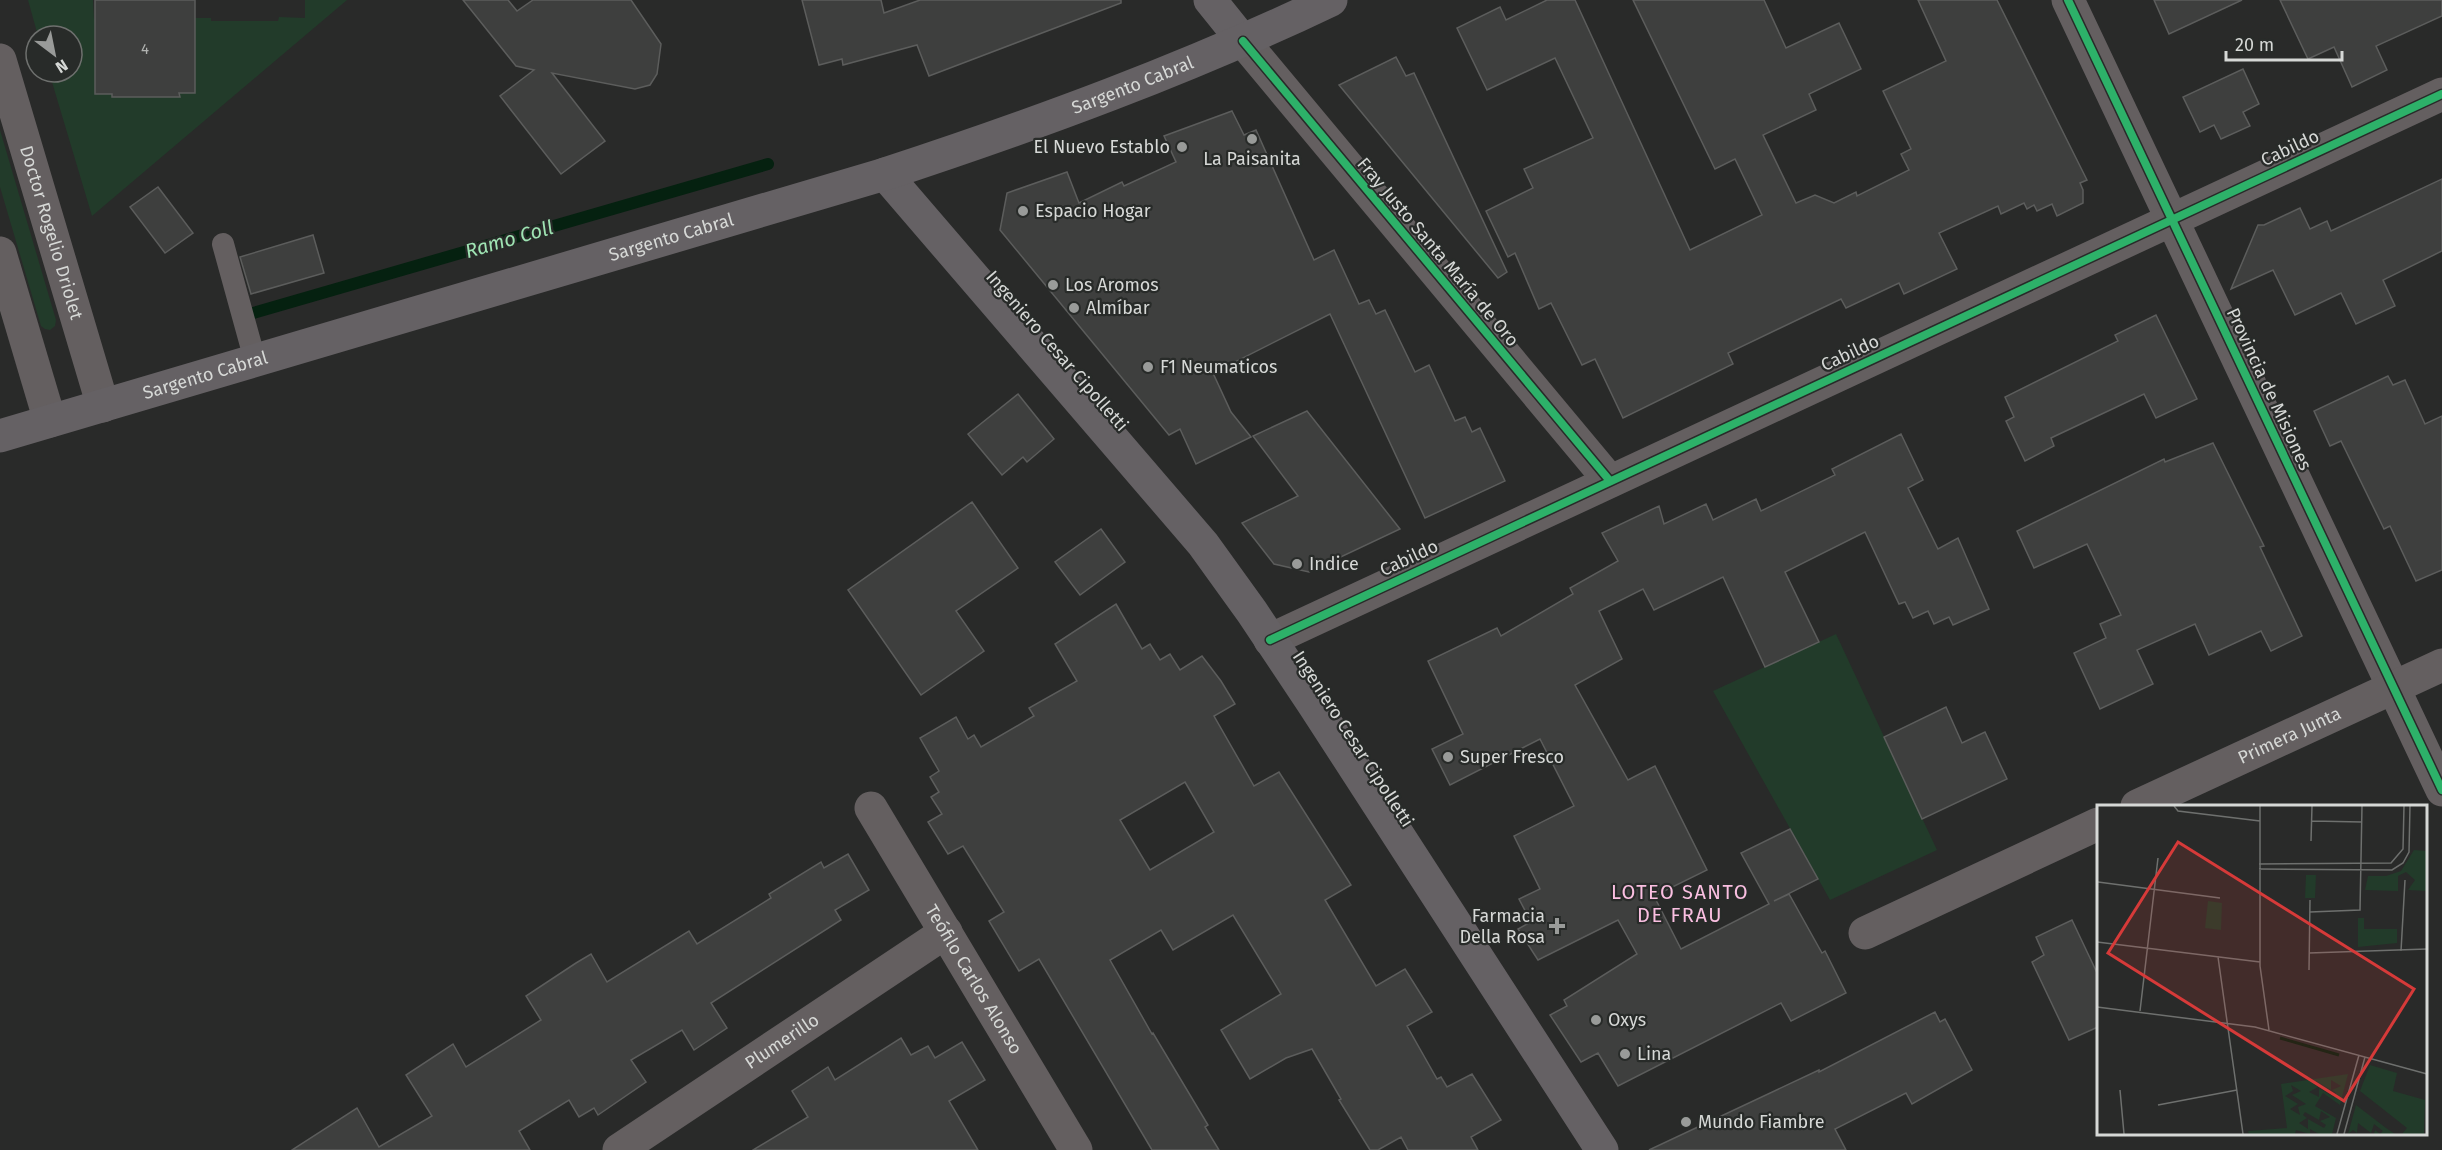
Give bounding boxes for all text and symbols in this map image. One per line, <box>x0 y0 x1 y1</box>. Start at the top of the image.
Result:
north arrow <box>24 24 84 84</box>
scale bar <box>2226 24 2342 62</box>
text: 20 m <box>2235 34 2274 56</box>
house number: 4 <box>141 40 149 58</box>
street label: Sargento Cabral <box>1069 51 1197 119</box>
text: N <box>52 55 71 77</box>
street label: Cabildo <box>2257 125 2323 171</box>
marker: La Paisanita <box>1245 132 1259 146</box>
place label: El Nuevo Establo <box>1033 136 1170 158</box>
marker: El Nuevo Establo <box>1175 140 1189 154</box>
street label: Doctor Rogelio Driolet <box>15 143 88 323</box>
place label: La Paisanita <box>1203 148 1301 170</box>
street label: Fray Justo Santa María de Oro <box>1353 153 1523 351</box>
place label: Espacio Hogar <box>1035 200 1151 222</box>
marker: Espacio Hogar <box>1016 204 1030 218</box>
street label: Sargento Cabral <box>606 208 736 266</box>
water label: Ramo Coll <box>462 215 556 263</box>
street label: Ingeniero Cesar Cipolletti <box>981 266 1133 436</box>
place label: Los Aromos <box>1065 274 1159 296</box>
marker: Los Aromos <box>1046 278 1060 292</box>
place label: Almíbar <box>1086 297 1150 319</box>
marker: Almíbar <box>1067 301 1081 315</box>
street label: Provincia de Misiones <box>2222 304 2316 474</box>
street label: Cabildo <box>1817 330 1883 376</box>
street label: Sargento Cabral <box>140 346 270 404</box>
place label: F1 Neumaticos <box>1160 356 1277 378</box>
marker: F1 Neumaticos <box>1141 360 1155 374</box>
street label: Cabildo <box>1376 535 1442 581</box>
place label: Indice <box>1309 553 1359 575</box>
marker: Indice <box>1290 557 1304 571</box>
street label: Ingeniero Cesar Cipolletti <box>1288 647 1418 831</box>
street label: Primera Junta <box>2234 702 2344 769</box>
place label: Super Fresco <box>1460 746 1564 768</box>
marker: Super Fresco <box>1441 750 1455 764</box>
inset map <box>2097 805 2427 1135</box>
district label: LOTEO SANTO DE FRAU <box>1611 880 1749 927</box>
street label: Teófilo Carlos Alonso <box>921 901 1027 1058</box>
place label: Farmacia Della Rosa <box>1459 905 1545 948</box>
marker: Farmacia Della Rosa <box>1550 919 1564 933</box>
street label: Plumerillo <box>741 1009 823 1074</box>
place label: Oxys <box>1608 1009 1646 1031</box>
marker: Oxys <box>1589 1013 1603 1027</box>
place label: Lina <box>1637 1043 1671 1065</box>
marker: Lina <box>1618 1047 1632 1061</box>
place label: Mundo Fiambre <box>1698 1111 1825 1133</box>
marker: Mundo Fiambre <box>1679 1115 1693 1129</box>

